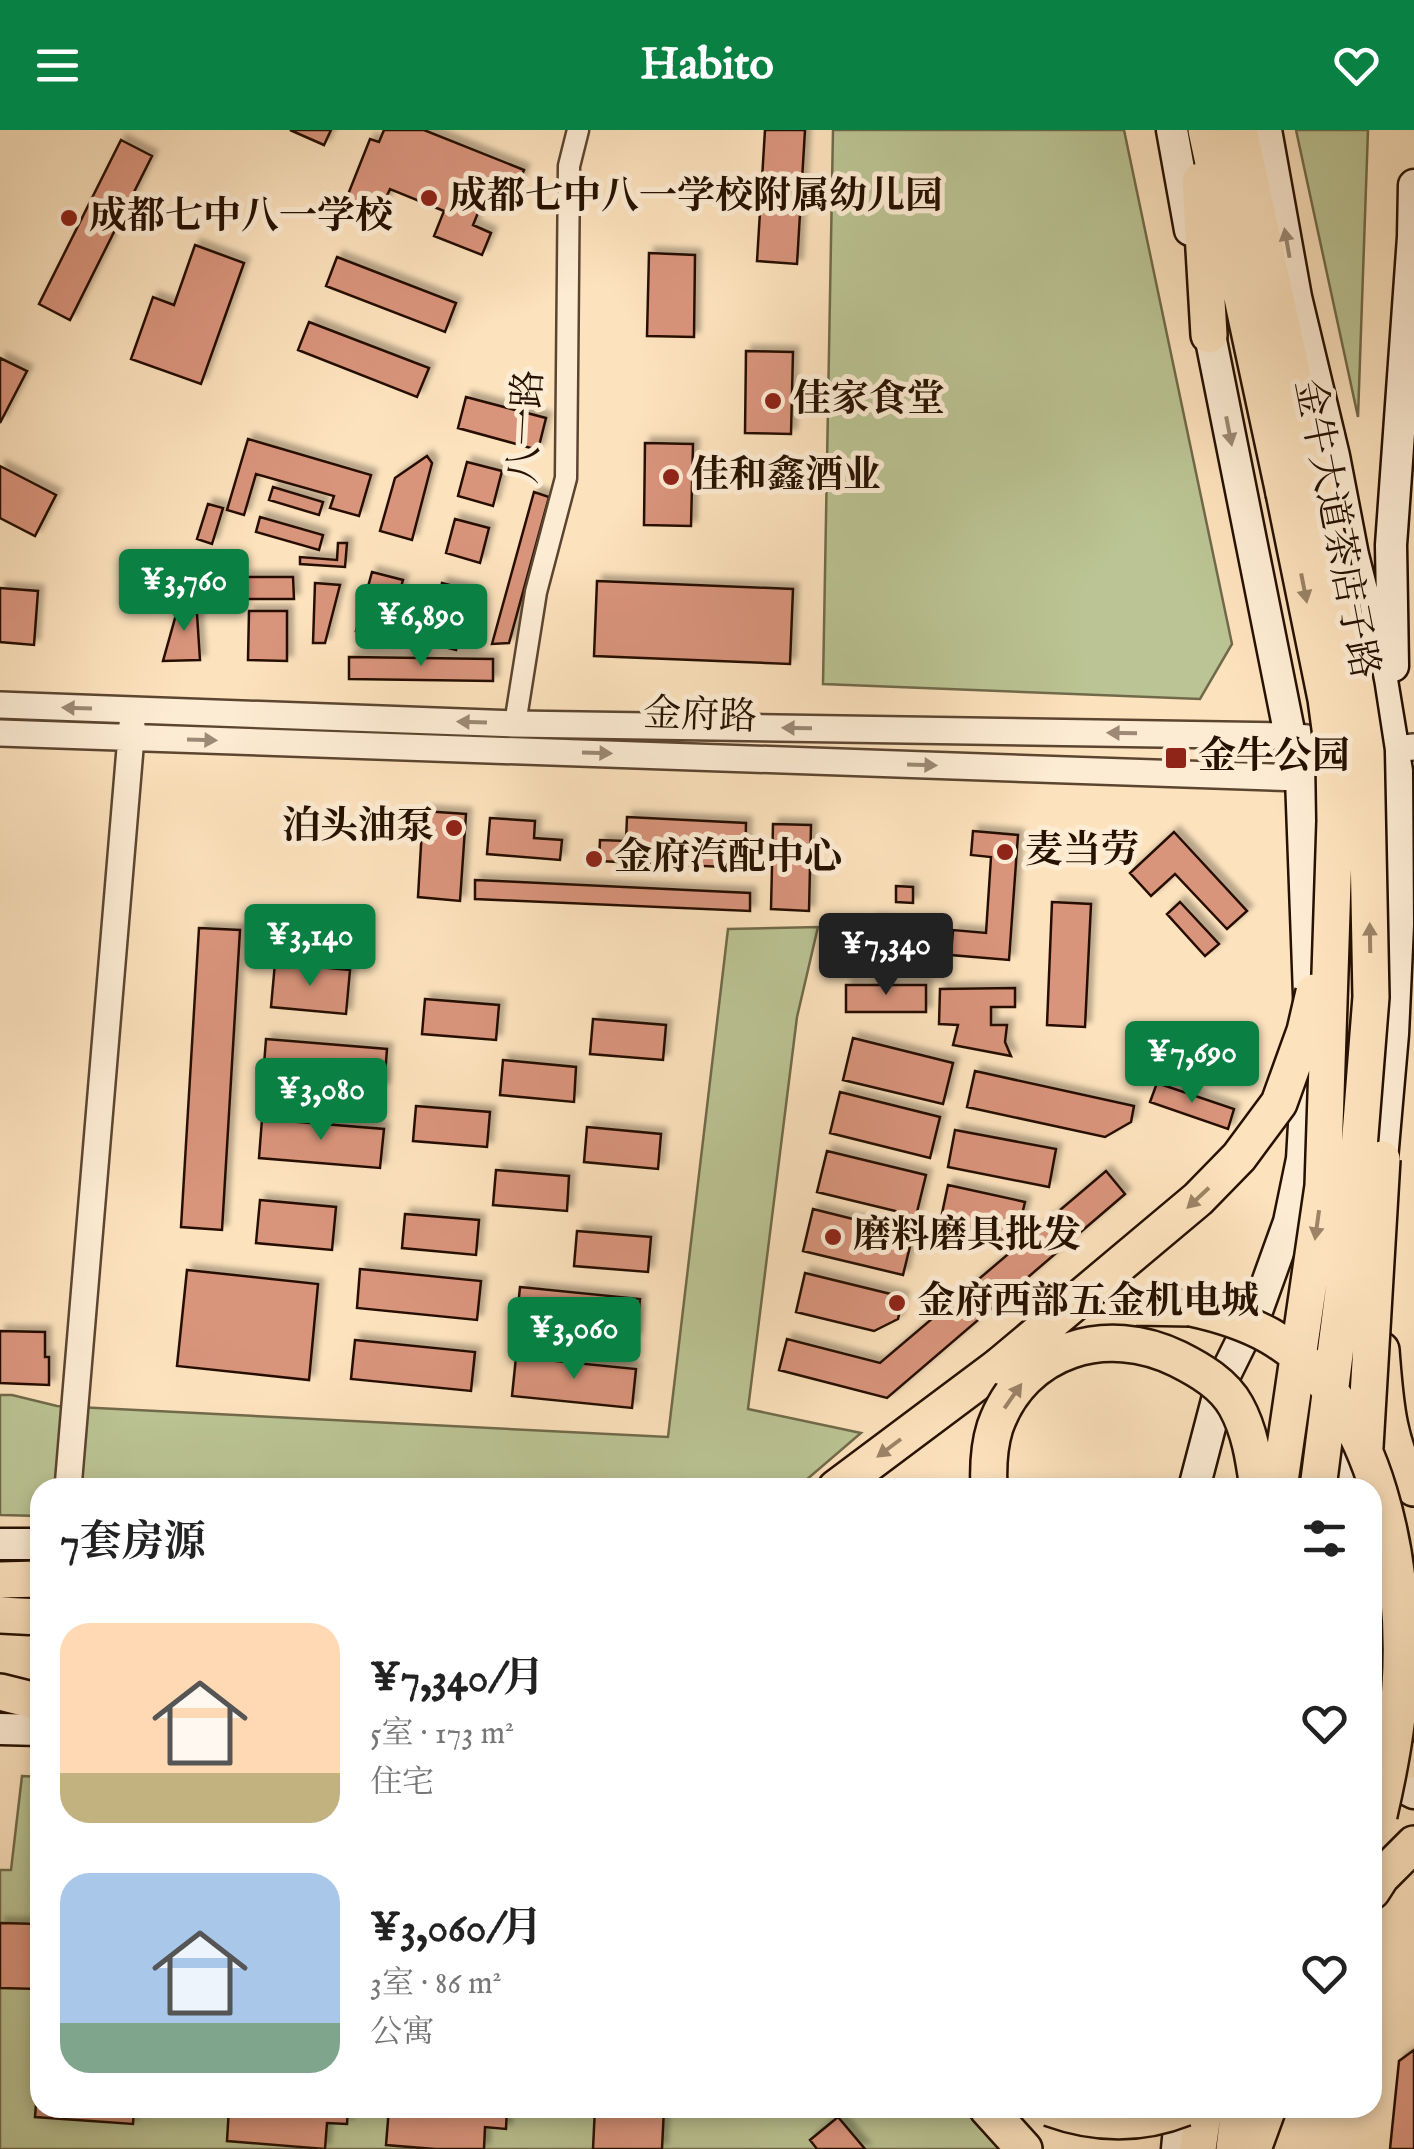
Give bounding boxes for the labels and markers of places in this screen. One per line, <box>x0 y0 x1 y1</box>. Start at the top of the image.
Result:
place label: 成都七中八一学校附属幼儿园 <box>449 174 943 222</box>
marker: 成都七中八一学校附属幼儿园 <box>418 187 440 209</box>
place label: 成都七中八一学校 <box>89 194 393 242</box>
marker: 成都七中八一学校 <box>58 207 80 229</box>
place label: 佳家食堂 <box>793 377 945 425</box>
marker: 佳家食堂 <box>762 390 784 412</box>
place label: 佳和鑫酒业 <box>691 453 881 501</box>
marker: 佳和鑫酒业 <box>660 466 682 488</box>
pin: ¥3,760 <box>103 549 265 634</box>
pin: ¥6,890 <box>340 584 502 669</box>
place label: 金牛公园 <box>1198 734 1350 782</box>
marker: 金牛公园 <box>1163 745 1189 771</box>
place label: 泊头油泵 <box>282 804 434 852</box>
marker: 泊头油泵 <box>443 817 465 839</box>
place label: 麦当劳 <box>1025 828 1139 876</box>
place label: 金府汽配中心 <box>614 835 842 883</box>
marker: 麦当劳 <box>994 841 1016 863</box>
marker: 金府汽配中心 <box>583 848 605 870</box>
pin: ¥3,140 <box>229 904 391 989</box>
pin: ¥7,340 <box>805 913 967 998</box>
pin: ¥7,690 <box>1111 1021 1273 1106</box>
pin: ¥3,080 <box>240 1058 402 1143</box>
place label: 磨料磨具批发 <box>853 1213 1081 1261</box>
marker: 磨料磨具批发 <box>822 1226 844 1248</box>
place label: 金府西部五金机电城 <box>917 1279 1259 1327</box>
marker: 金府西部五金机电城 <box>886 1292 908 1314</box>
pin: ¥3,060 <box>493 1297 655 1382</box>

